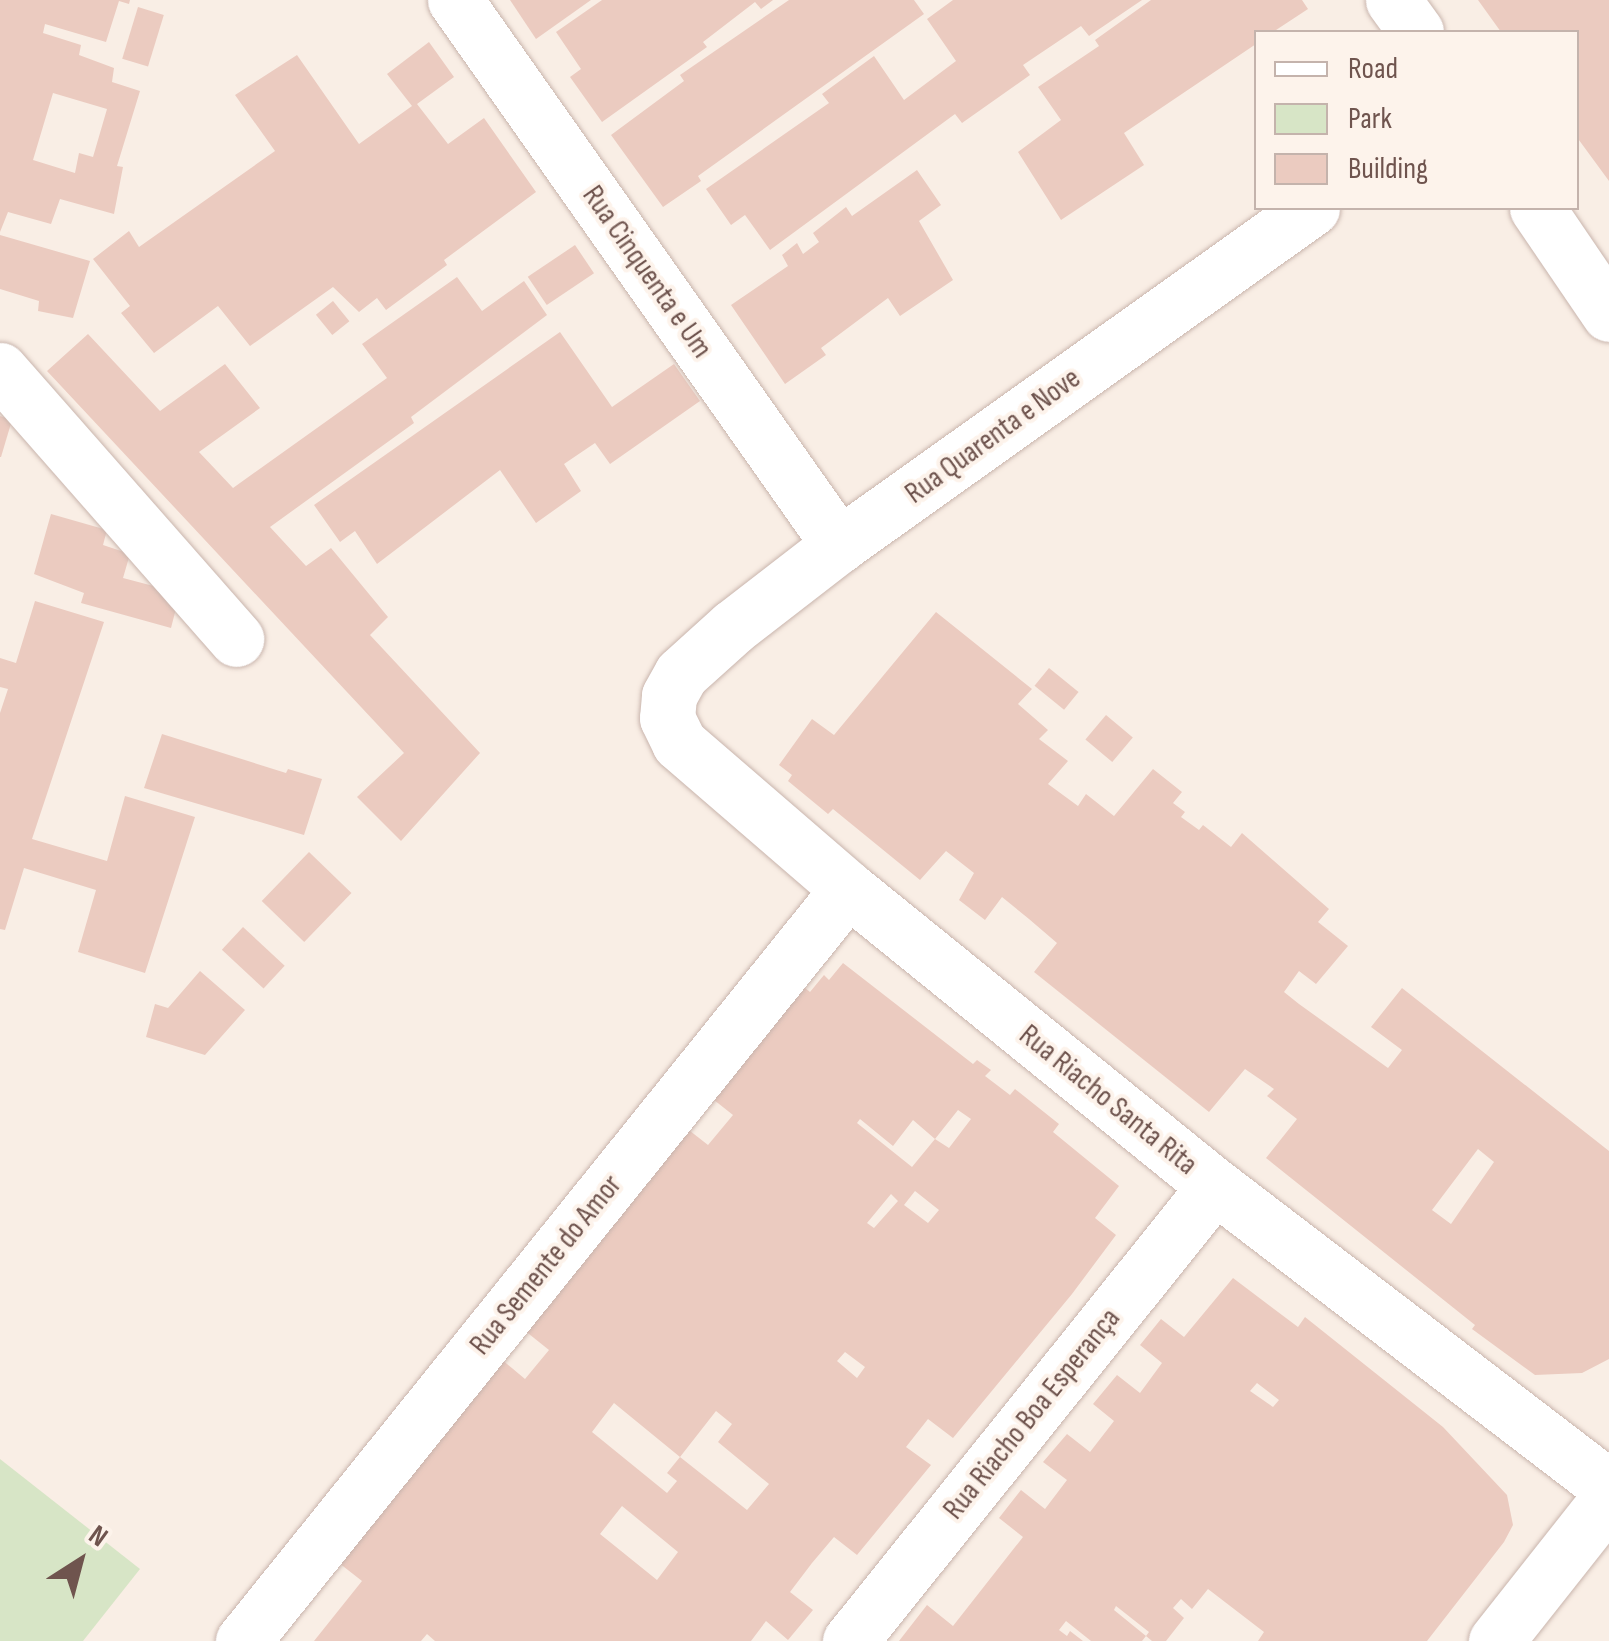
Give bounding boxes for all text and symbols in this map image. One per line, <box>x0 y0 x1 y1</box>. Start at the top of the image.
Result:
legend <box>1254 30 1579 210</box>
text: Road <box>1348 51 1398 87</box>
text: Park <box>1348 101 1392 137</box>
text: Building <box>1348 151 1428 187</box>
street label: Rua Cinquenta e Um <box>574 179 720 365</box>
street label: Rua Quarenta e Nove <box>898 360 1088 512</box>
street label: Rua Riacho Santa Rita <box>1012 1017 1204 1183</box>
street label: Rua Semente do Amor <box>462 1168 630 1362</box>
street label: Rua Riacho Boa Esperança <box>936 1301 1128 1527</box>
north arrow <box>30 1511 130 1611</box>
text: N <box>82 1519 114 1554</box>

